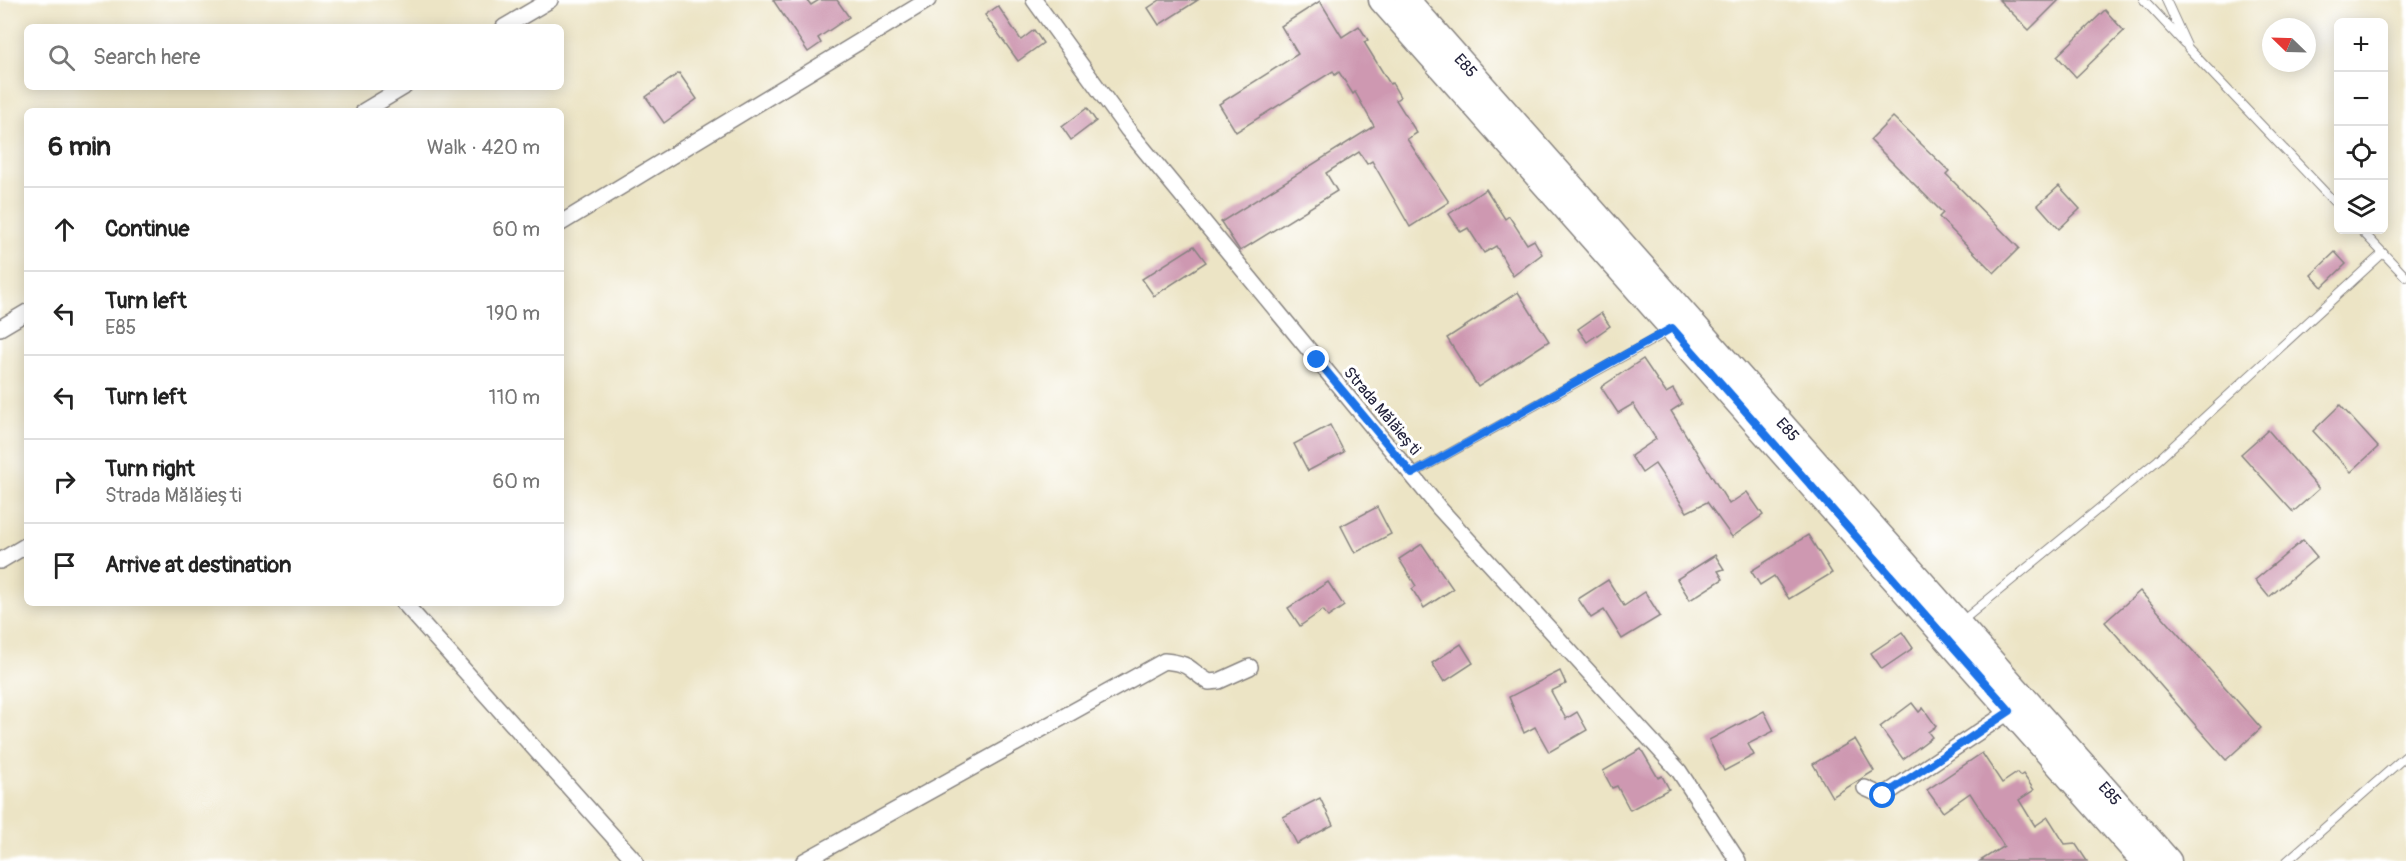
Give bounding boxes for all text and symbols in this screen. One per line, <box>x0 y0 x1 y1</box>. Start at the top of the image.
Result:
north arrow <box>2262 18 2316 72</box>
map controls <box>2334 18 2388 234</box>
button: + <box>2334 18 2388 72</box>
search box <box>24 24 564 90</box>
icon: search <box>45 41 78 74</box>
text: Search here <box>93 43 200 71</box>
street label: E85 <box>1450 50 1481 82</box>
button: − <box>2334 72 2388 126</box>
button: locate <box>2334 126 2388 180</box>
text: 6 min <box>48 131 111 163</box>
text: Walk · 420 m <box>427 135 540 160</box>
button: layers <box>2334 180 2388 234</box>
icon: ahead <box>48 213 81 246</box>
text: Continue <box>105 215 189 243</box>
text: 60 m <box>493 217 540 242</box>
text: Turn left <box>105 287 187 315</box>
icon: left <box>48 297 81 330</box>
text: 190 m <box>486 301 540 326</box>
text: E85 <box>105 315 136 340</box>
route end <box>1303 346 1329 372</box>
street label: Strada Mălăiești <box>1339 363 1425 459</box>
icon: left <box>48 381 81 414</box>
text: Turn left <box>105 383 187 411</box>
text: 110 m <box>489 385 540 410</box>
street label: E85 <box>1772 414 1803 446</box>
text: Turn right <box>105 455 195 483</box>
icon: right <box>48 465 81 498</box>
text: 60 m <box>493 469 540 494</box>
text: Strada Mălăiești <box>105 483 241 508</box>
icon: arrive <box>48 549 81 582</box>
text: Arrive at destination <box>105 551 291 579</box>
street label: E85 <box>2094 778 2125 810</box>
route start <box>1869 782 1895 808</box>

